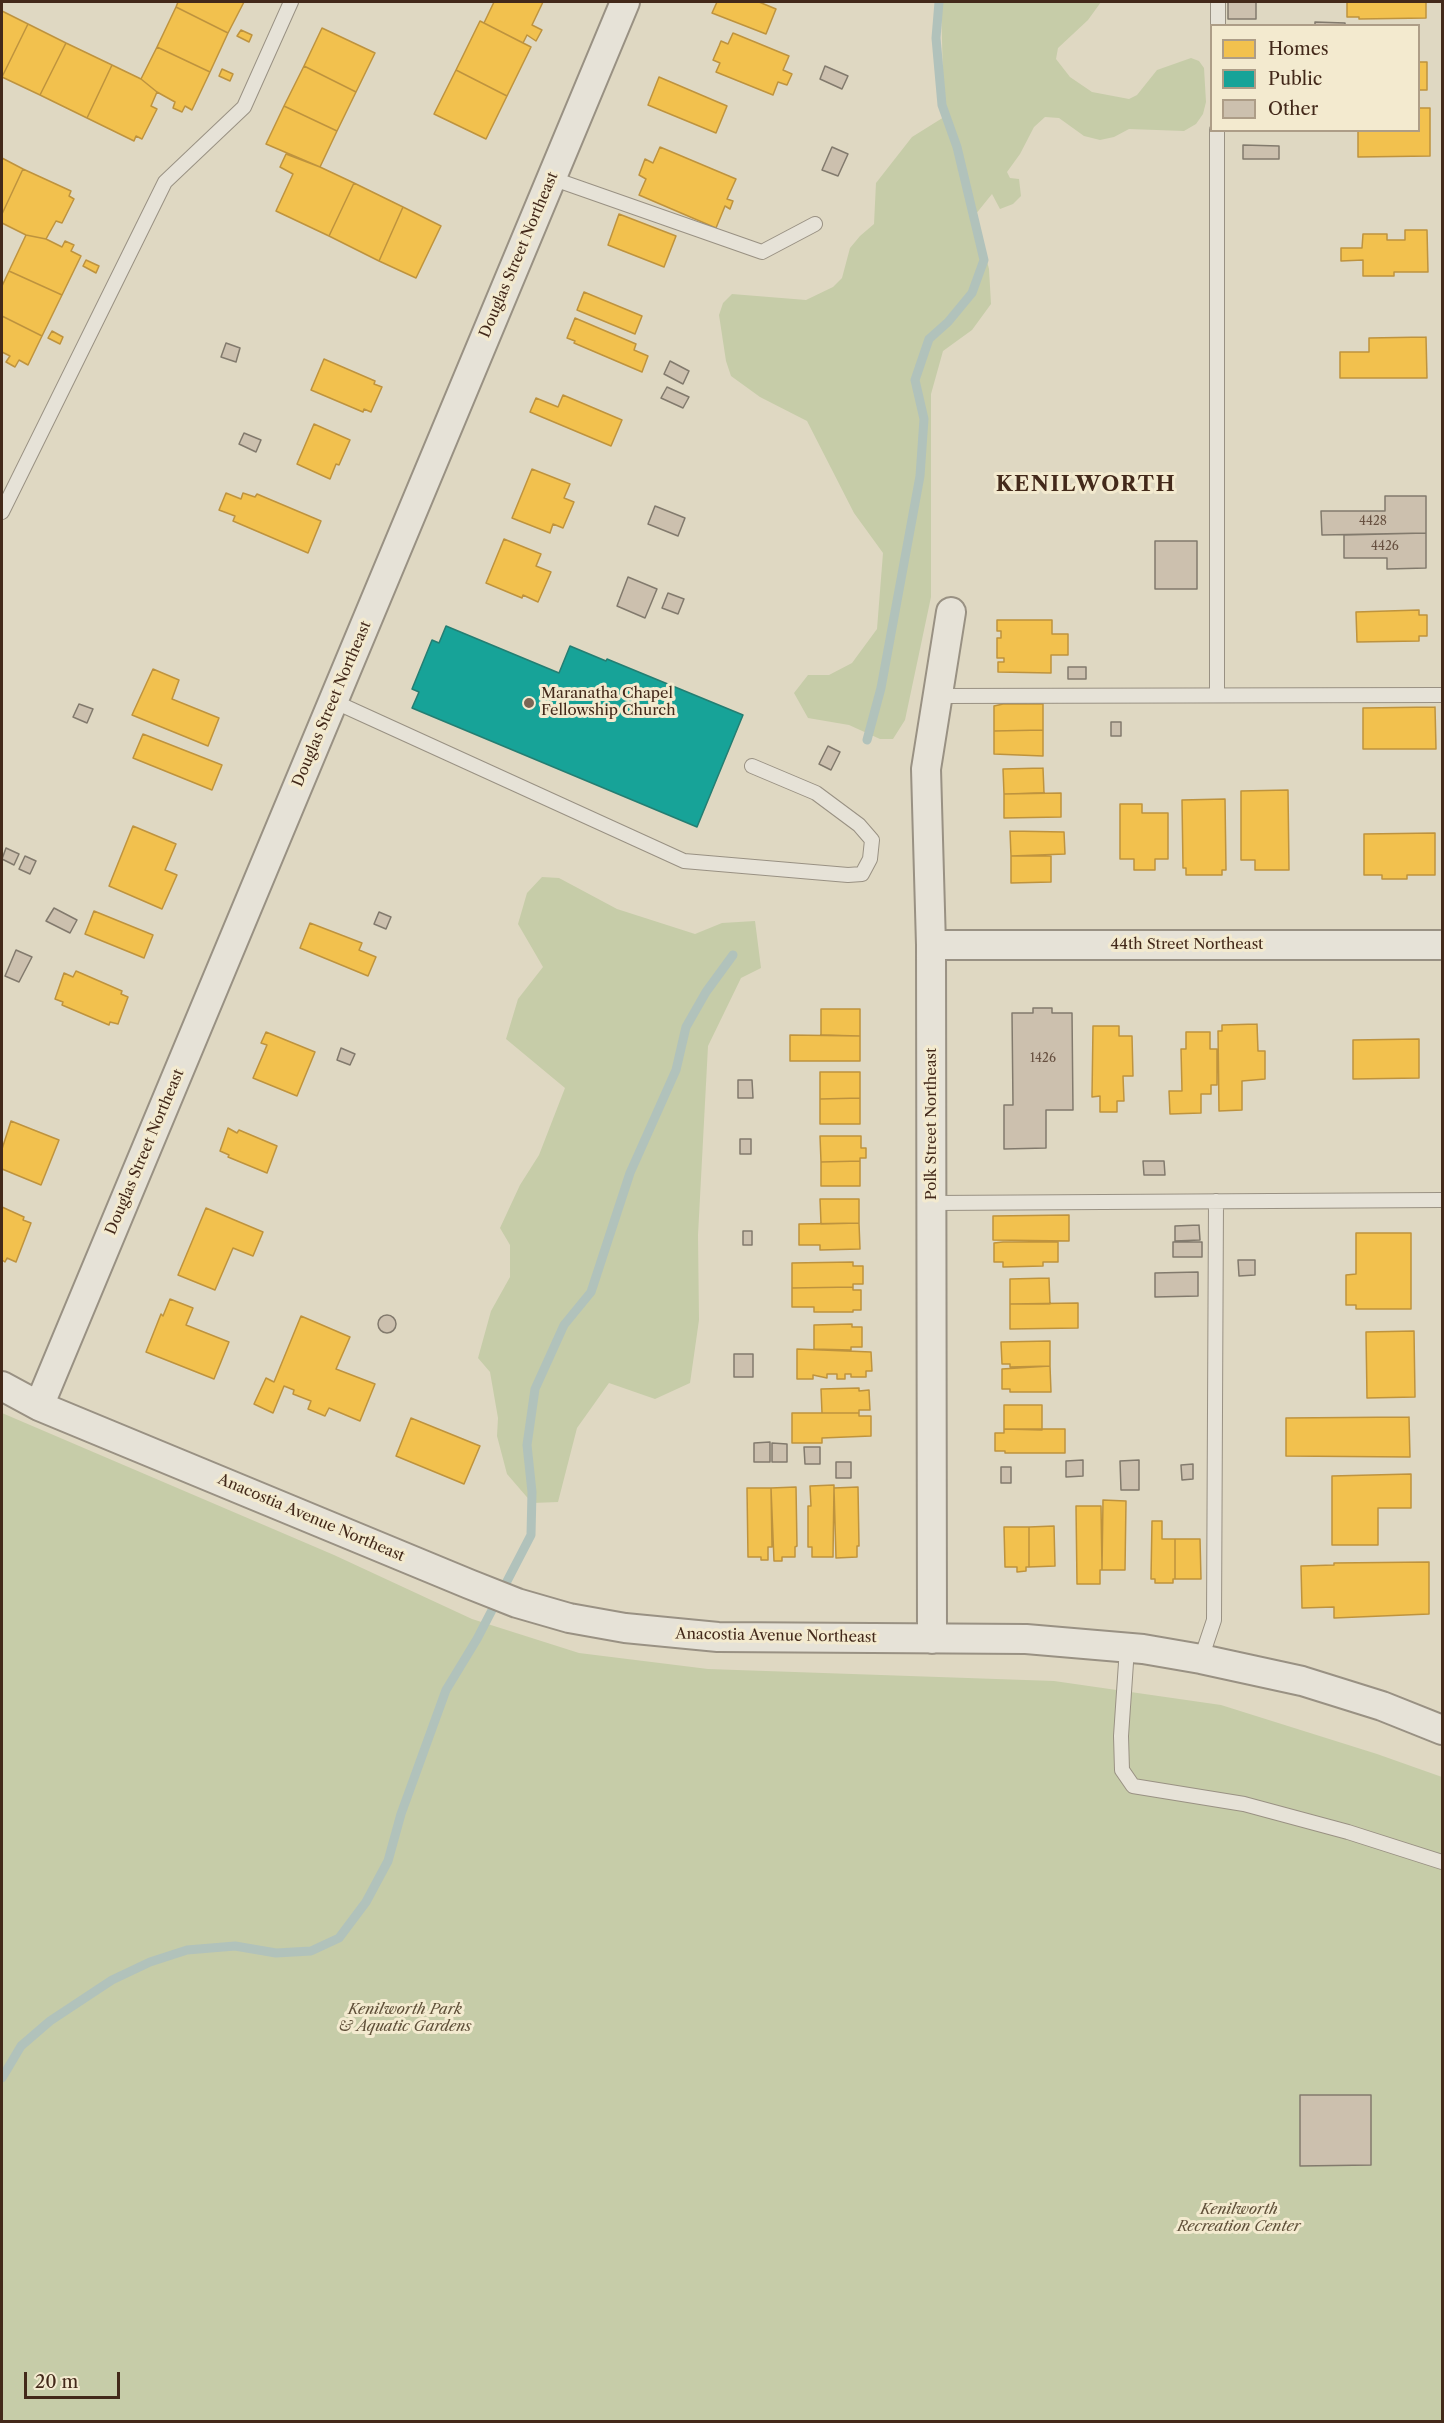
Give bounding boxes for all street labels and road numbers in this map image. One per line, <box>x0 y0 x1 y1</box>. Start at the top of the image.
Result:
street label: Douglas Street Northeast <box>476 169 562 341</box>
street label: Douglas Street Northeast <box>289 618 375 790</box>
street label: 44th Street Northeast <box>1111 936 1263 954</box>
street label: Polk Street Northeast <box>923 1048 941 1200</box>
street label: Douglas Street Northeast <box>102 1066 188 1238</box>
street label: Anacostia Avenue Northeast <box>215 1470 407 1566</box>
street label: Anacostia Avenue Northeast <box>675 1625 877 1647</box>

